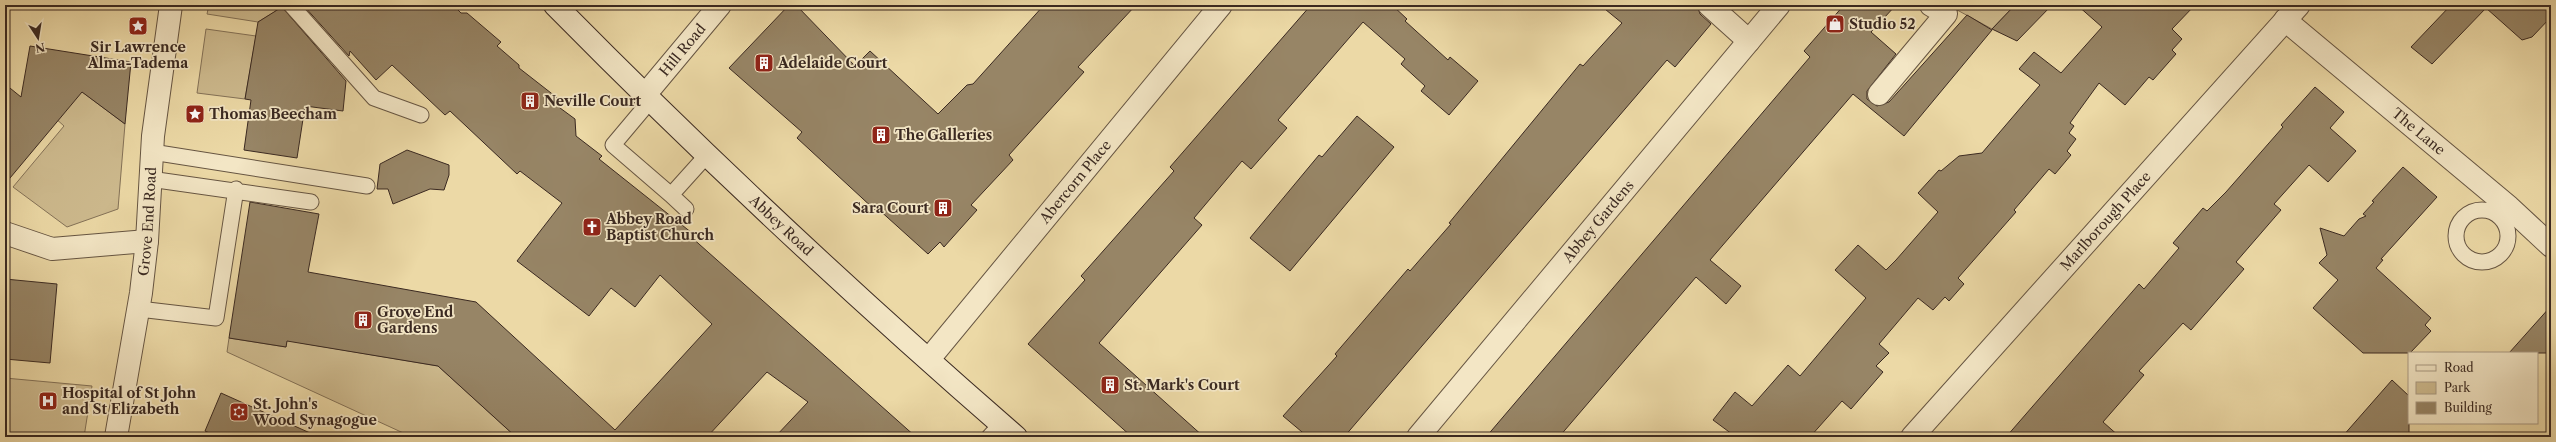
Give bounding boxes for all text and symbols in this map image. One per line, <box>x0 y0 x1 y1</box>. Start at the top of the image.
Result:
shop icon: Studio 52 <box>1824 13 1846 35</box>
place icon: Sir Lawrence Alma-Tadema <box>127 15 149 37</box>
place label: Studio 52 <box>1849 15 1916 33</box>
north arrow <box>18 18 58 58</box>
street label: Hill Road <box>655 20 710 80</box>
place label: Sir Lawrence Alma-Tadema <box>87 38 189 72</box>
text: N <box>34 40 46 56</box>
building icon: Adelaide Court <box>753 52 775 74</box>
place label: Adelaide Court <box>777 54 888 72</box>
building icon: Neville Court <box>519 90 541 112</box>
place label: Neville Court <box>544 92 642 110</box>
place icon: Thomas Beecham <box>184 103 206 125</box>
street label: The Lane <box>2388 104 2449 159</box>
place label: Thomas Beecham <box>209 105 337 123</box>
building icon: The Galleries <box>870 124 892 146</box>
place label: The Galleries <box>895 126 992 144</box>
street label: Abercorn Place <box>1035 136 1115 228</box>
street label: Grove End Road <box>134 166 160 277</box>
street label: Marlborough Place <box>2056 167 2155 274</box>
street label: Abbey Gardens <box>1558 177 1638 267</box>
street label: Abbey Road <box>745 191 817 260</box>
building icon: Sara Court <box>932 197 954 219</box>
place label: Sara Court <box>852 199 929 217</box>
place label: Abbey Road Baptist Church <box>605 210 715 244</box>
church icon: Abbey Road Baptist Church <box>581 216 603 238</box>
place label: Grove End Gardens <box>377 303 454 337</box>
building icon: Grove End Gardens <box>352 309 374 331</box>
legend <box>2408 352 2538 424</box>
text: Road <box>2444 360 2474 375</box>
building icon: St. Mark's Court <box>1099 374 1121 396</box>
place label: St. Mark's Court <box>1124 376 1240 394</box>
text: Park <box>2444 380 2471 395</box>
place label: Hospital of St John and St Elizabeth <box>62 384 197 418</box>
hospital icon: Hospital of St John and St Elizabeth <box>37 390 59 412</box>
place label: St. John's Wood Synagogue <box>252 395 377 429</box>
text: Building <box>2444 400 2492 415</box>
synagogue icon: St. John's Wood Synagogue <box>228 401 250 423</box>

